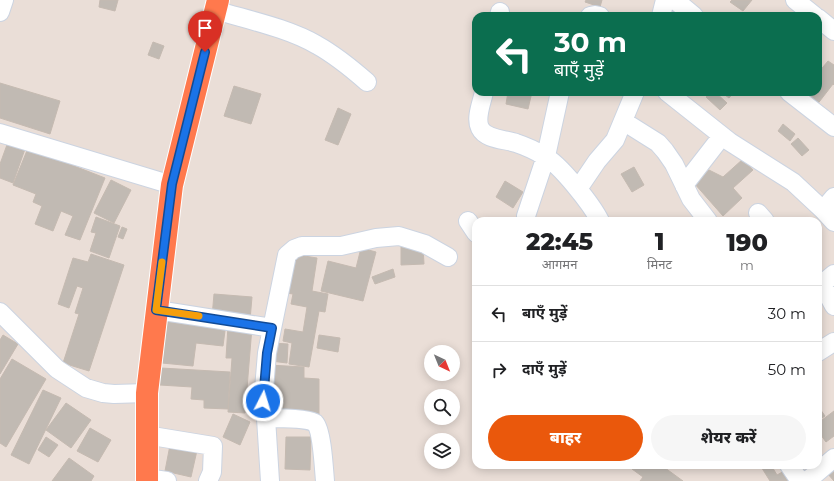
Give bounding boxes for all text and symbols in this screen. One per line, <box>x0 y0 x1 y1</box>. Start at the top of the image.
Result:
pin <box>188 11 222 52</box>
icon: arrive <box>194 17 216 39</box>
text: 30 m <box>554 25 627 59</box>
icon: left <box>488 28 540 80</box>
text: बाएँ मुड़ें <box>554 59 604 81</box>
text: 22:45 <box>526 227 593 256</box>
text: 1 <box>655 227 664 256</box>
text: 190 <box>726 228 768 257</box>
text: आगमन <box>542 256 577 272</box>
text: मिनट <box>647 256 672 272</box>
text: m <box>740 257 754 273</box>
icon: left <box>488 303 510 325</box>
text: बाएँ मुड़ें <box>522 303 567 322</box>
text: 30 m <box>768 304 806 323</box>
north arrow <box>424 345 460 381</box>
map controls <box>424 345 460 469</box>
icon: right <box>488 359 510 381</box>
text: दाएँ मुड़ें <box>522 359 567 378</box>
text: 50 m <box>768 360 806 379</box>
position arrow <box>242 380 284 422</box>
button: search <box>424 389 460 425</box>
button: बाहर <box>488 415 643 461</box>
button: शेयर करें <box>651 415 806 461</box>
button: layers <box>424 433 460 469</box>

